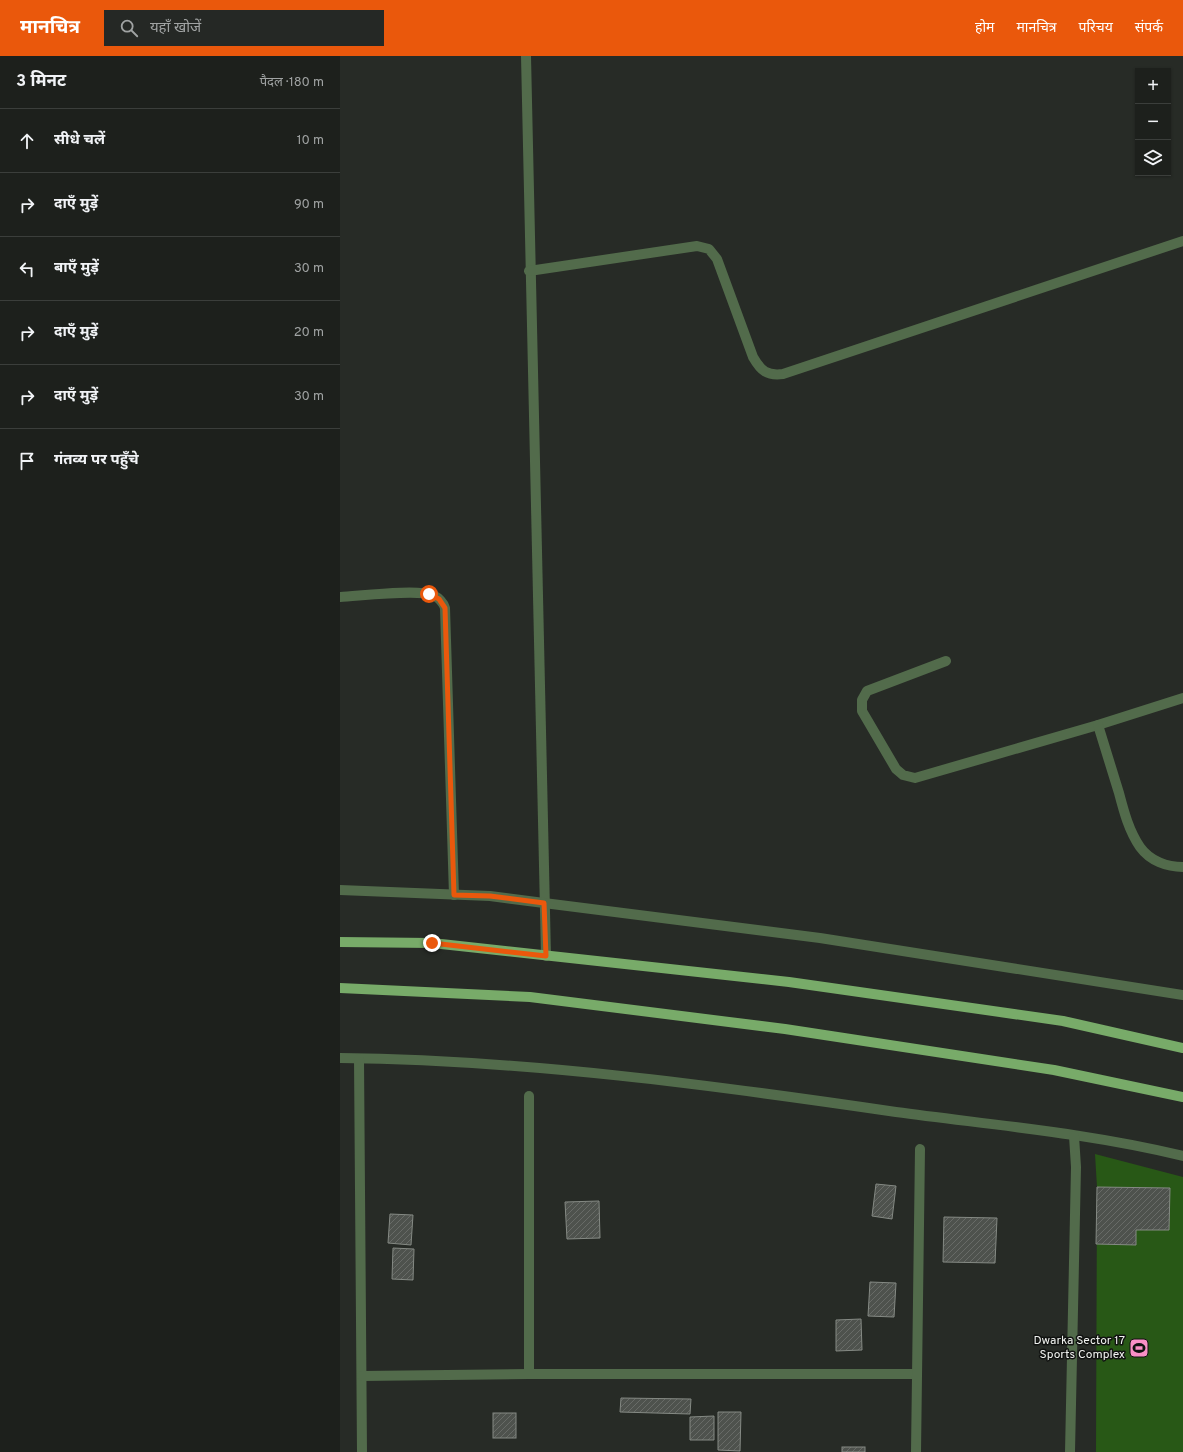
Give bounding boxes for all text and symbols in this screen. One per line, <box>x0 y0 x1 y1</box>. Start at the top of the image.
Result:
search box <box>104 10 384 46</box>
text: मानचित्र <box>20 16 80 40</box>
icon: search <box>118 17 140 39</box>
text: यहाँ खोजें <box>150 19 201 38</box>
text: होम <box>975 20 994 37</box>
text: मानचित्र <box>1016 20 1057 37</box>
text: परिचय <box>1079 20 1113 37</box>
text: संपर्क <box>1135 20 1163 37</box>
map controls <box>1135 68 1171 176</box>
button: + <box>1135 68 1171 104</box>
text: 3 मिनट <box>16 71 66 93</box>
text: पैदल · 180 m <box>260 75 324 91</box>
button: − <box>1135 104 1171 140</box>
icon: ahead <box>16 130 38 152</box>
text: सीधे चलें <box>54 131 105 150</box>
text: 10 m <box>297 133 324 149</box>
button: layers <box>1135 140 1171 176</box>
icon: right <box>16 194 38 216</box>
text: दाएँ मुड़ें <box>54 195 98 214</box>
text: 90 m <box>294 197 324 213</box>
icon: left <box>16 258 38 280</box>
text: बाएँ मुड़ें <box>54 259 99 278</box>
text: 30 m <box>294 261 324 277</box>
icon: right <box>16 322 38 344</box>
text: दाएँ मुड़ें <box>54 323 98 342</box>
text: 20 m <box>294 325 324 341</box>
icon: right <box>16 386 38 408</box>
text: दाएँ मुड़ें <box>54 387 98 406</box>
text: 30 m <box>294 389 324 405</box>
icon: arrive <box>16 450 38 472</box>
text: गंतव्य पर पहुँचे <box>54 451 139 470</box>
route start <box>420 585 438 603</box>
route end <box>423 934 441 952</box>
place label: Dwarka Sector 17 Sports Complex <box>1033 1333 1125 1363</box>
sports icon: Dwarka Sector 17 Sports Complex <box>1128 1337 1150 1359</box>

